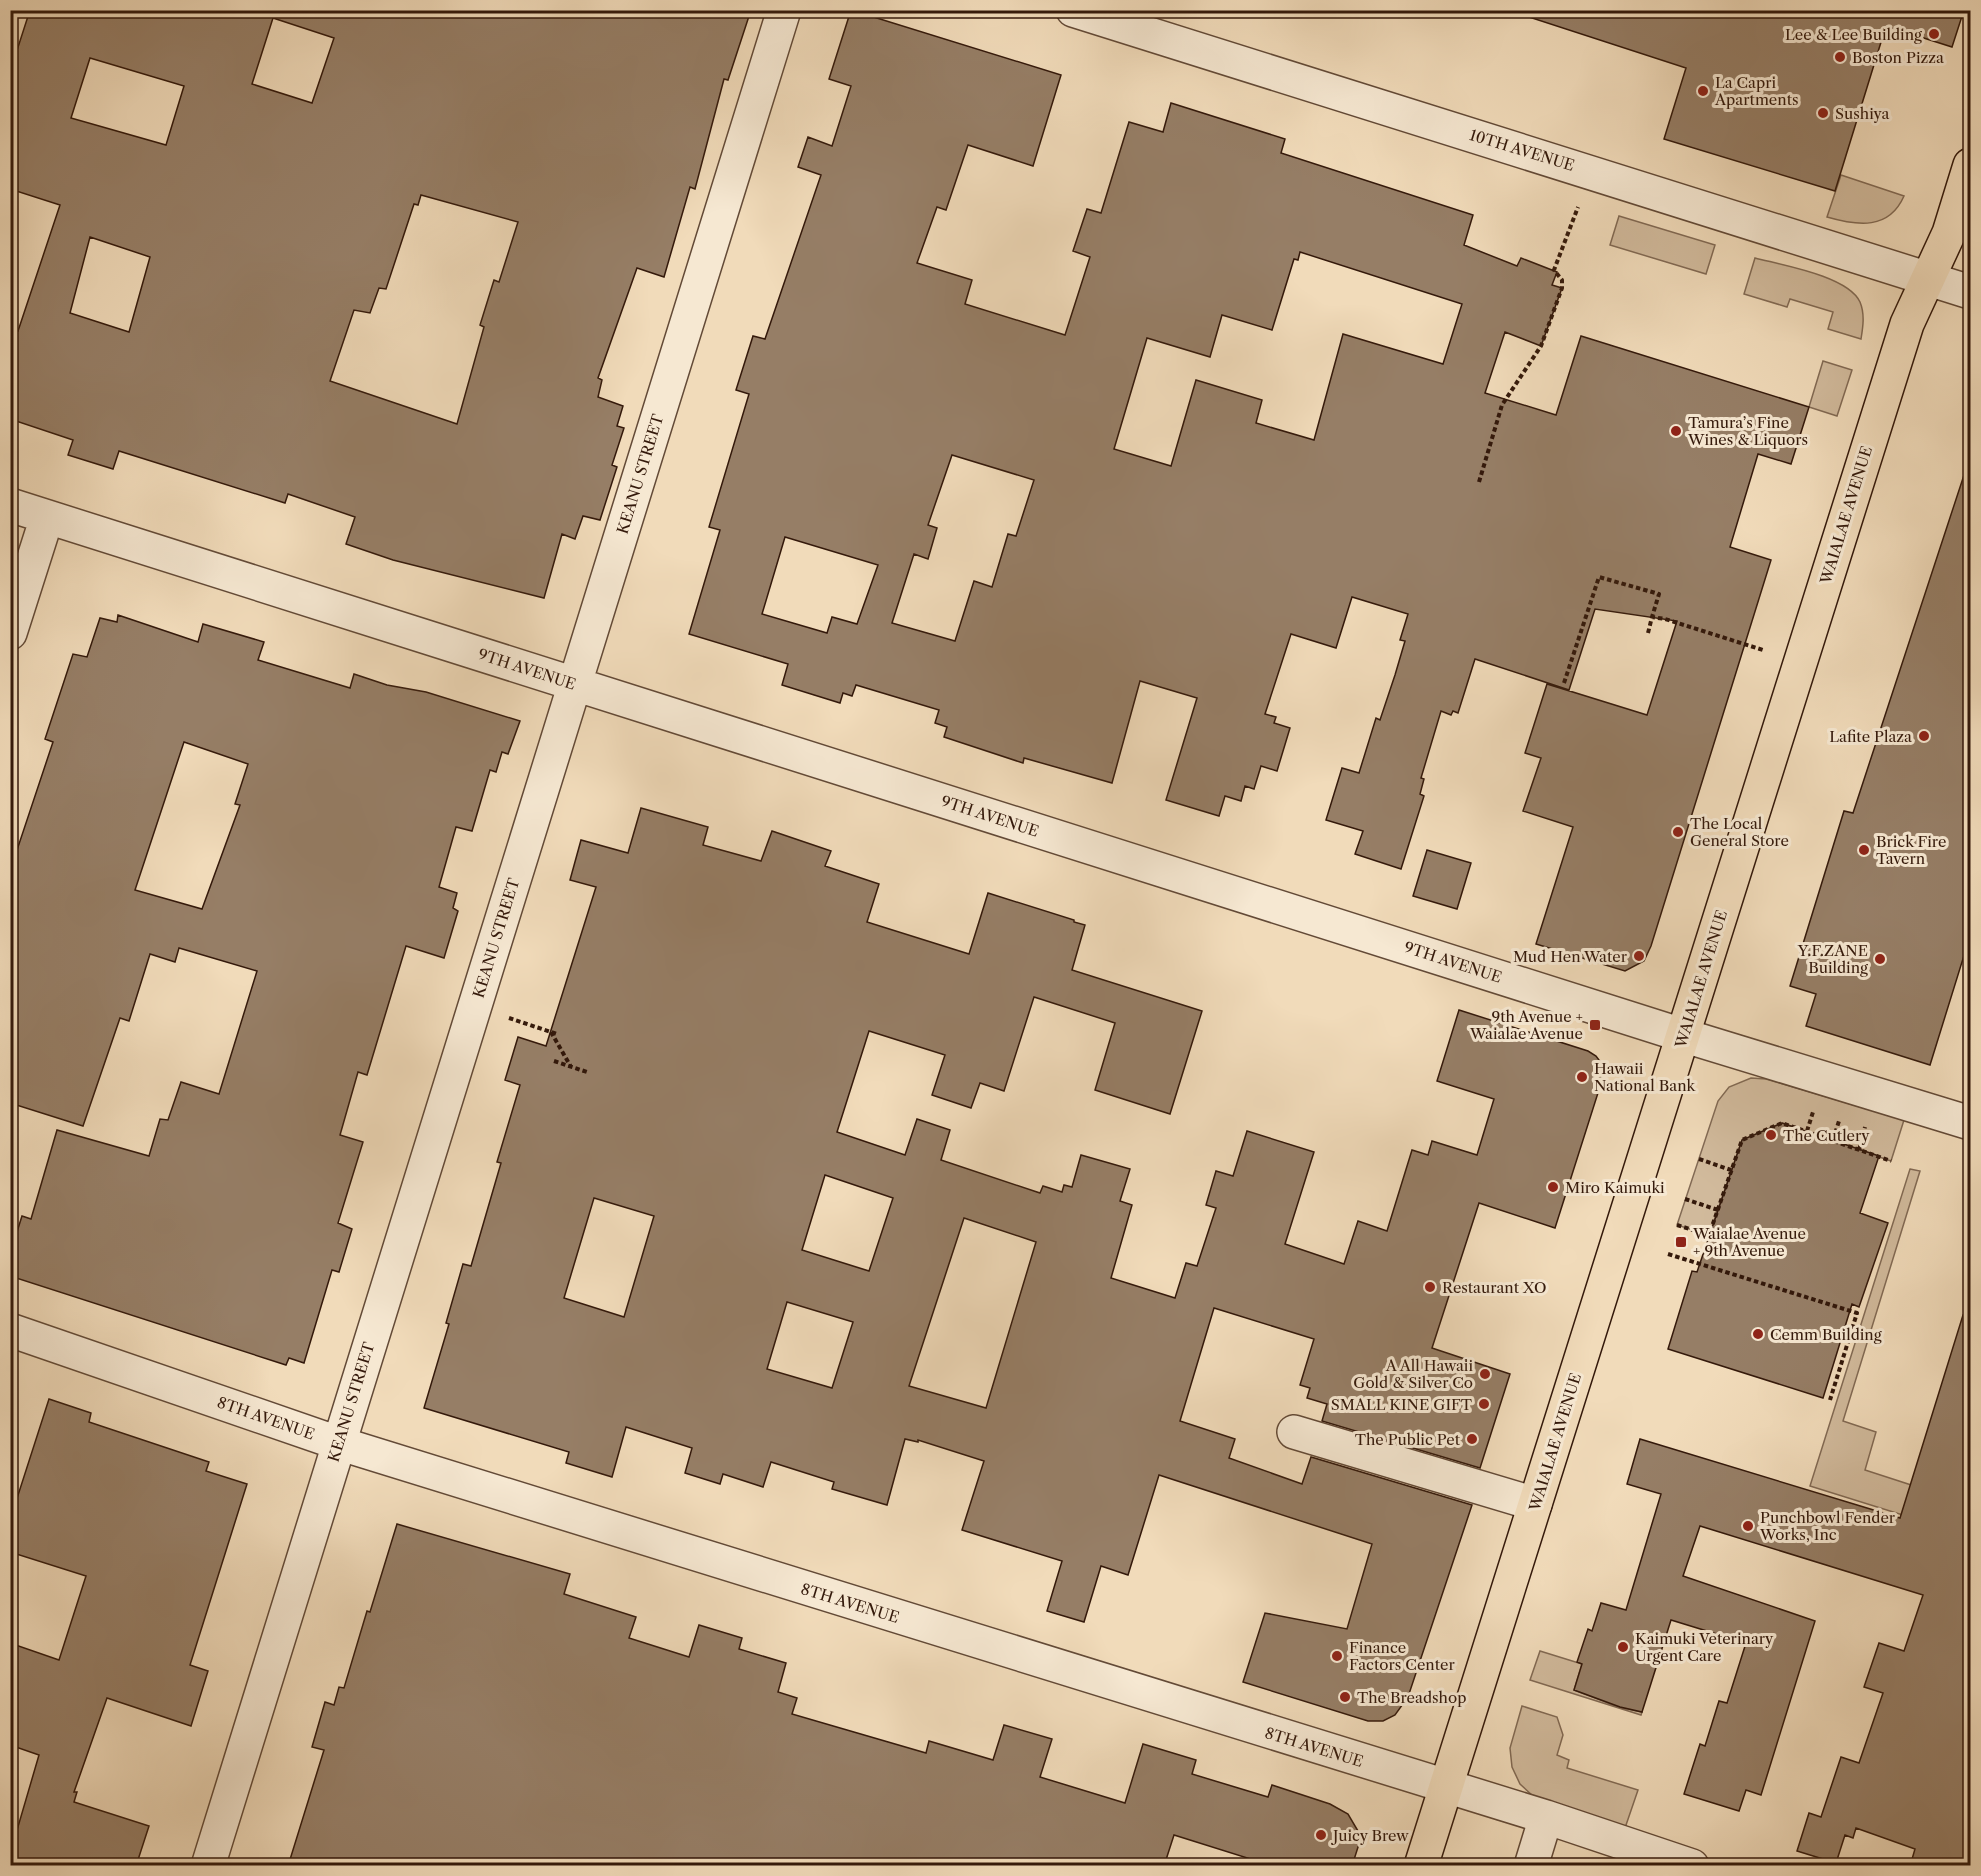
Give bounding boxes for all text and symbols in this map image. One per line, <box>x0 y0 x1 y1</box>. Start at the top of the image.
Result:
place label: Lee & Lee Building <box>1785 25 1922 44</box>
marker: Lee & Lee Building <box>1927 27 1941 41</box>
place label: Boston Pizza <box>1852 48 1944 67</box>
marker: Boston Pizza <box>1833 50 1847 64</box>
place label: La Capri Apartments <box>1714 73 1798 109</box>
marker: La Capri Apartments <box>1696 84 1710 98</box>
place label: Sushiya <box>1835 104 1890 123</box>
marker: Sushiya <box>1816 106 1830 120</box>
street label: 10TH AVENUE <box>1467 125 1577 175</box>
street label: KEANU STREET <box>613 411 667 536</box>
place label: Tamura’s Fine Wines & Liquors <box>1687 413 1808 449</box>
marker: Tamura’s Fine Wines & Liquors <box>1669 424 1683 438</box>
street label: WAIALAE AVENUE <box>1816 444 1876 587</box>
street label: 9TH AVENUE <box>476 644 578 694</box>
place label: Lafite Plaza <box>1829 727 1912 746</box>
marker: Lafite Plaza <box>1917 729 1931 743</box>
street label: 9TH AVENUE <box>939 791 1041 841</box>
place label: The Local General Store <box>1690 814 1789 850</box>
marker: The Local General Store <box>1671 825 1685 839</box>
place label: Brick Fire Tavern <box>1876 832 1946 868</box>
marker: Brick Fire Tavern <box>1857 843 1871 857</box>
street label: KEANU STREET <box>469 875 523 1000</box>
street label: WAIALAE AVENUE <box>1671 908 1731 1051</box>
street label: 9TH AVENUE <box>1402 937 1504 987</box>
place label: Y.F.ZANE Building <box>1797 941 1868 977</box>
place label: Mud Hen Water <box>1513 947 1628 966</box>
marker: Mud Hen Water <box>1632 949 1646 963</box>
marker: Y.F.ZANE Building <box>1873 952 1887 966</box>
place label: 9th Avenue + Waialae Avenue <box>1469 1007 1583 1043</box>
marker: 9th Avenue + Waialae Avenue <box>1588 1018 1602 1032</box>
place label: Hawaii National Bank <box>1594 1059 1697 1095</box>
marker: Hawaii National Bank <box>1575 1070 1589 1084</box>
place label: The Cutlery <box>1783 1126 1870 1145</box>
marker: The Cutlery <box>1764 1128 1778 1142</box>
place label: Miro Kaimuki <box>1565 1178 1665 1197</box>
marker: Miro Kaimuki <box>1546 1180 1560 1194</box>
place label: Waialae Avenue + 9th Avenue <box>1692 1224 1806 1260</box>
marker: Waialae Avenue + 9th Avenue <box>1674 1235 1688 1249</box>
place label: Restaurant XO <box>1442 1278 1547 1297</box>
marker: Restaurant XO <box>1423 1280 1437 1294</box>
place label: Cemm Building <box>1770 1325 1882 1344</box>
marker: Cemm Building <box>1751 1327 1765 1341</box>
street label: KEANU STREET <box>324 1339 378 1464</box>
place label: A All Hawaii Gold & Silver Co <box>1353 1356 1473 1392</box>
marker: A All Hawaii Gold & Silver Co <box>1478 1367 1492 1381</box>
street label: WAIALAE AVENUE <box>1525 1371 1585 1514</box>
street label: 8TH AVENUE <box>215 1392 317 1444</box>
place label: SMALL KINE GIFT <box>1331 1395 1473 1414</box>
marker: SMALL KINE GIFT <box>1477 1397 1491 1411</box>
place label: The Public Pet <box>1355 1430 1461 1449</box>
marker: The Public Pet <box>1465 1432 1479 1446</box>
place label: Punchbowl Fender Works, Inc <box>1759 1508 1896 1544</box>
marker: Punchbowl Fender Works, Inc <box>1741 1519 1755 1533</box>
street label: 8TH AVENUE <box>799 1579 901 1627</box>
place label: Kaimuki Veterinary Urgent Care <box>1635 1629 1774 1665</box>
place label: Finance Factors Center <box>1349 1638 1455 1674</box>
marker: Kaimuki Veterinary Urgent Care <box>1616 1640 1630 1654</box>
marker: Finance Factors Center <box>1330 1649 1344 1663</box>
place label: The Breadshop <box>1357 1688 1466 1707</box>
marker: The Breadshop <box>1338 1690 1352 1704</box>
street label: 8TH AVENUE <box>1263 1723 1365 1771</box>
place label: Juicy Brew <box>1331 1826 1409 1845</box>
marker: Juicy Brew <box>1314 1828 1328 1842</box>

